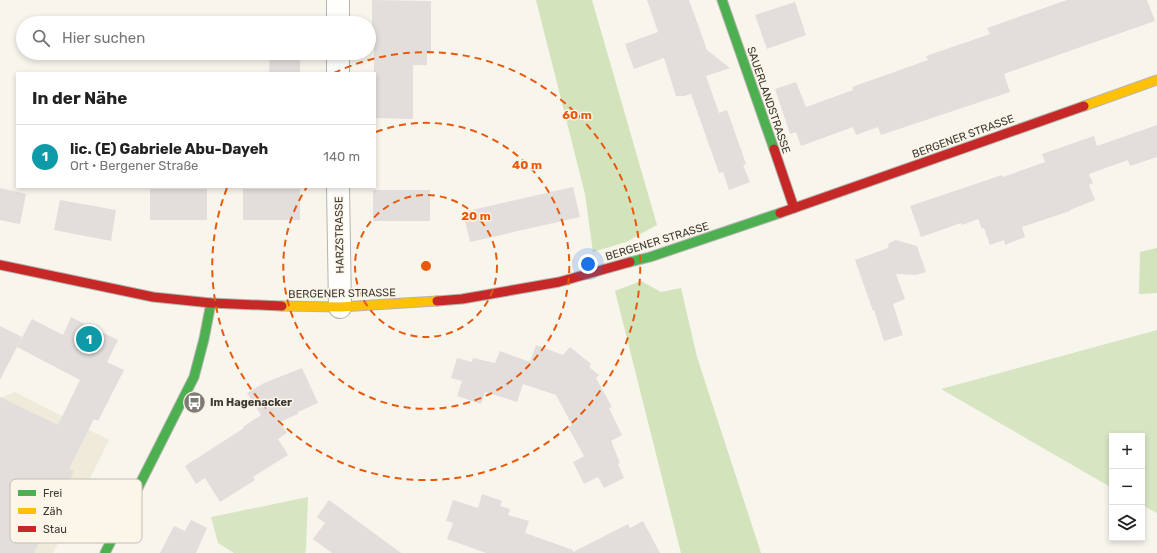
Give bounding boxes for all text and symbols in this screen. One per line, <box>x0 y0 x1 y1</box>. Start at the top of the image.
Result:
search box <box>16 16 376 60</box>
icon: search <box>30 27 52 49</box>
text: Hier suchen <box>62 29 145 47</box>
street label: SAUERLANDSTRASSE <box>744 45 793 156</box>
text: In der Nähe <box>32 88 127 108</box>
text: 60 m <box>562 108 592 122</box>
street label: BERGENER STRASSE <box>910 112 1016 161</box>
text: lic. (E) Gabriele Abu-Dayeh <box>70 140 268 158</box>
text: 1 <box>42 149 48 164</box>
text: 140 m <box>323 149 360 164</box>
text: Ort · Bergener Straße <box>70 158 198 173</box>
text: 40 m <box>512 158 542 172</box>
street label: HARZSTRASSE <box>332 196 347 274</box>
text: 20 m <box>461 209 491 223</box>
street label: BERGENER STRASSE <box>604 219 711 263</box>
your location <box>578 254 598 274</box>
centre of rings <box>419 259 433 273</box>
street label: BERGENER STRASSE <box>288 286 396 301</box>
pin: 1 <box>76 324 102 354</box>
bus stop icon: Im Hagenacker <box>182 389 208 415</box>
place label: Im Hagenacker <box>210 396 292 409</box>
map controls <box>1109 433 1145 541</box>
button: + <box>1109 433 1145 469</box>
button: − <box>1109 469 1145 505</box>
legend <box>10 479 142 543</box>
text: Frei <box>43 487 62 500</box>
text: Zäh <box>43 505 62 518</box>
button: layers <box>1109 505 1145 541</box>
text: Stau <box>43 523 67 536</box>

